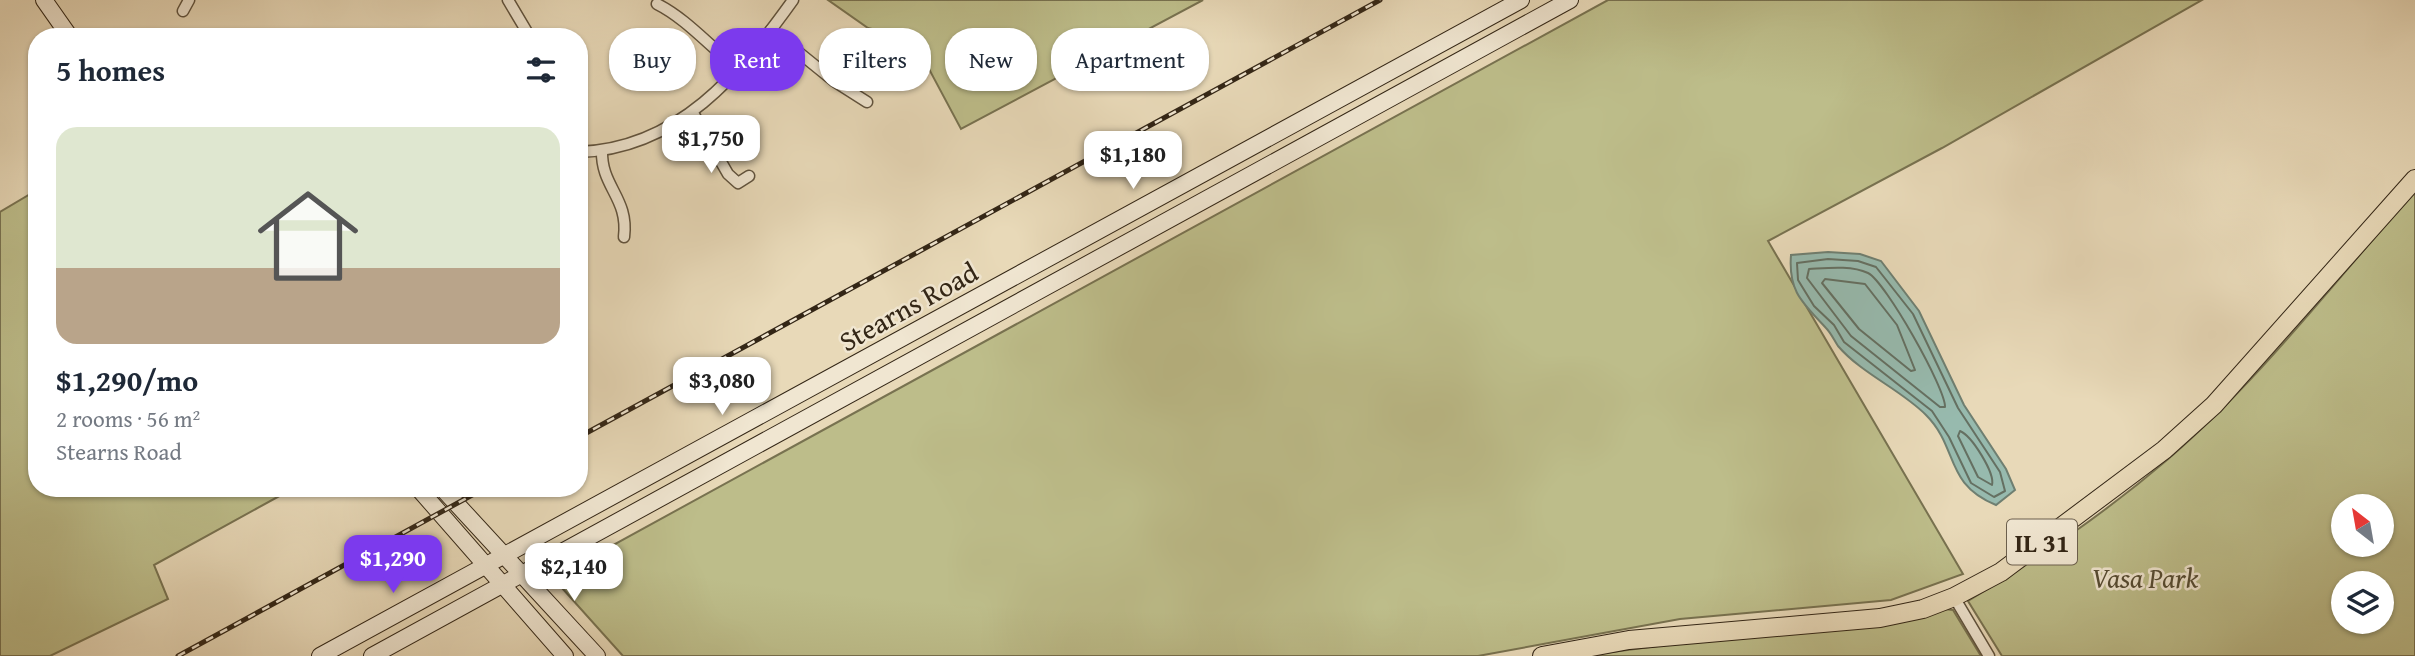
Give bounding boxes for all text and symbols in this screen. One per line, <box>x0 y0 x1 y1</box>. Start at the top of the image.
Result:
chip: Buy <box>609 28 696 91</box>
chip: Rent <box>710 28 805 91</box>
chip: Filters <box>819 28 931 91</box>
chip: New <box>945 28 1037 91</box>
chip: Apartment <box>1051 28 1209 91</box>
text: 5 homes <box>56 48 165 92</box>
icon: filters <box>522 51 560 89</box>
pin: $1,750 <box>654 116 768 175</box>
text: $1,750 <box>678 121 744 154</box>
pin: $1,180 <box>1076 132 1190 191</box>
text: $1,180 <box>1100 137 1166 170</box>
icon: home <box>245 173 371 299</box>
street label: Stearns Road <box>831 251 985 361</box>
text: $1,290/mo <box>56 358 198 402</box>
pin: $3,080 <box>665 358 779 417</box>
text: $3,080 <box>689 363 755 396</box>
text: 2 rooms · 56 m² <box>56 402 200 435</box>
text: Stearns Road <box>56 435 182 468</box>
north arrow <box>2331 494 2394 556</box>
map controls <box>2331 494 2394 634</box>
road number: IL 31 <box>2007 520 2077 564</box>
pin: $1,290 <box>336 536 450 595</box>
text: $1,290 <box>360 541 426 574</box>
pin: $2,140 <box>517 544 631 603</box>
text: $2,140 <box>541 549 607 582</box>
park label: Vasa Park <box>2092 557 2199 598</box>
button: layers <box>2331 571 2394 634</box>

